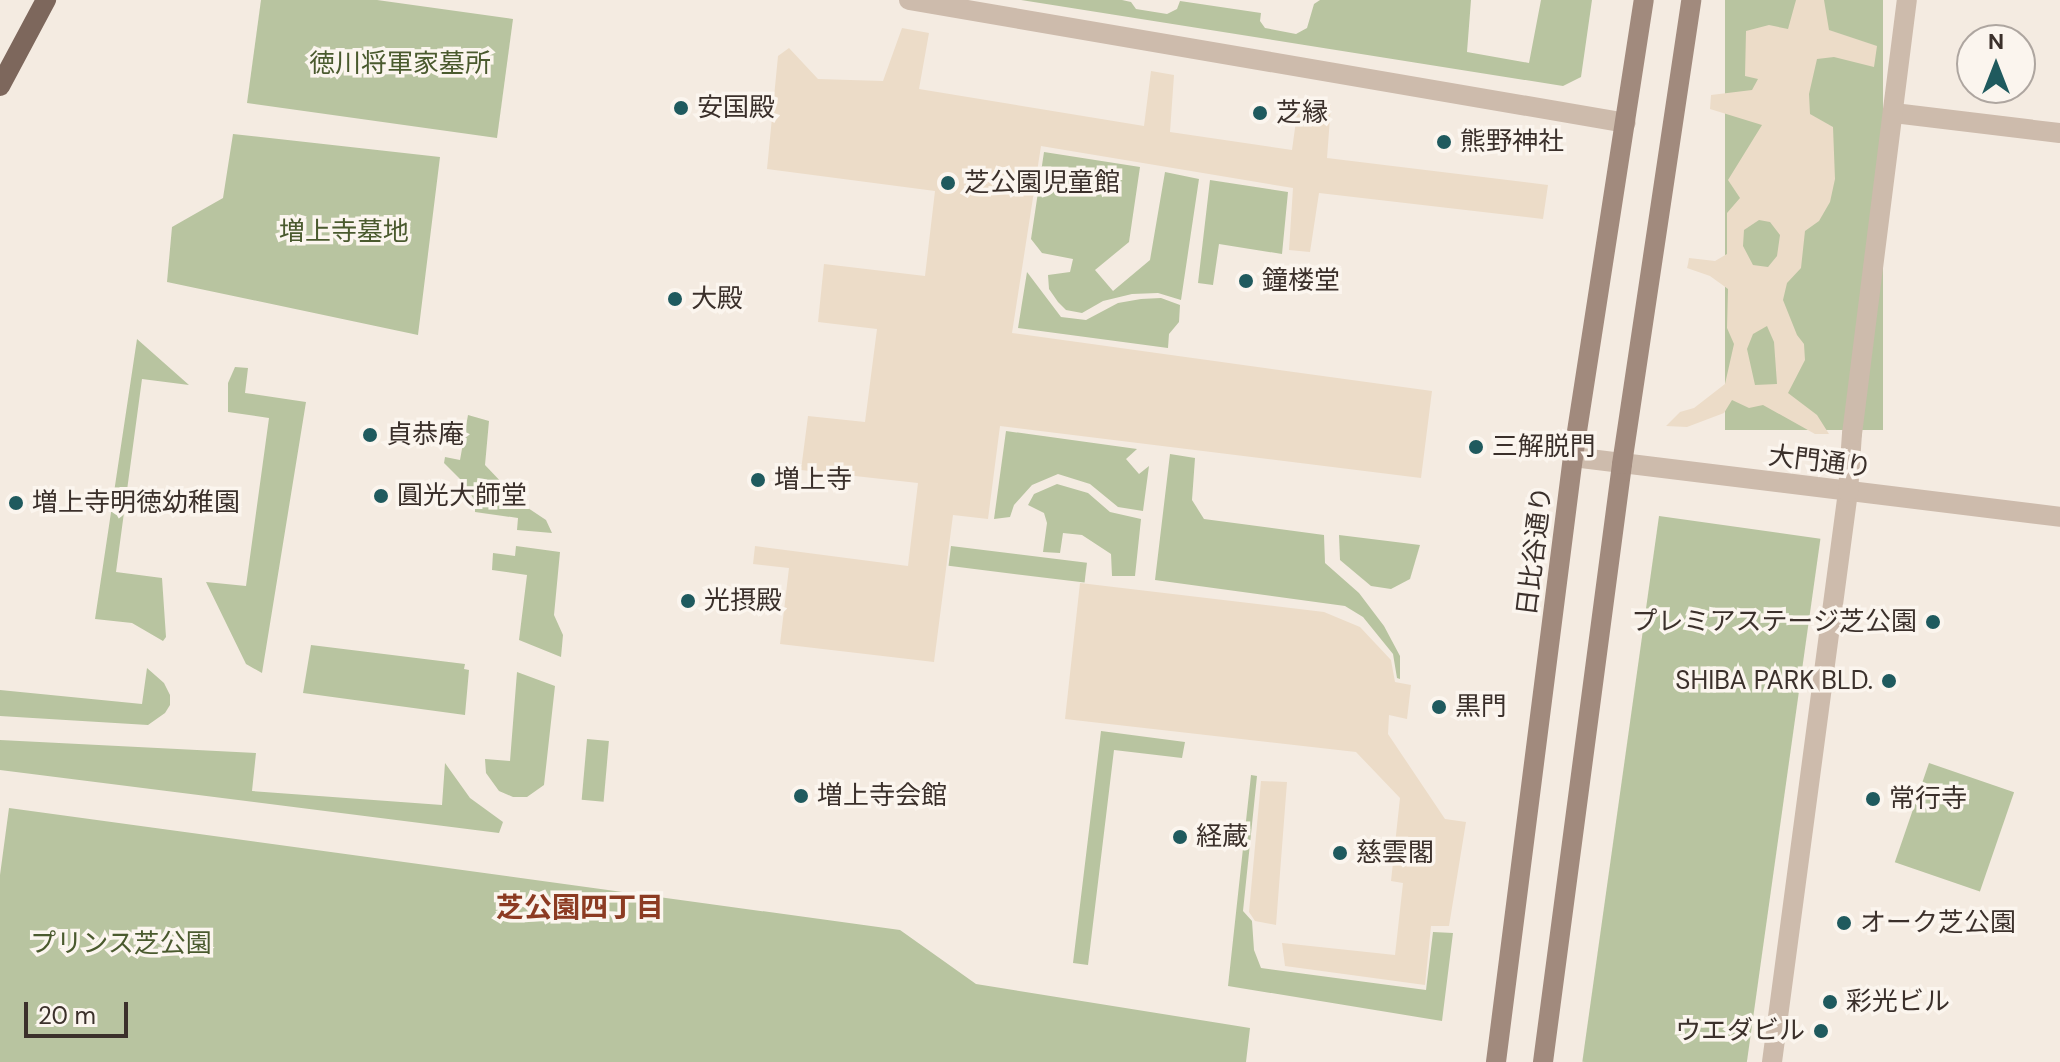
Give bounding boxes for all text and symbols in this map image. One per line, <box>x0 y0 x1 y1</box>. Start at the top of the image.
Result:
north arrow <box>1956 24 2036 104</box>
text: N <box>1988 27 2004 56</box>
park label: 徳川将軍家墓所 <box>309 48 491 80</box>
place label: 安国殿 <box>697 92 775 124</box>
place label: 芝縁 <box>1276 97 1328 129</box>
marker: 安国殿 <box>672 99 690 117</box>
marker: 芝縁 <box>1251 104 1269 122</box>
place label: 熊野神社 <box>1460 126 1564 158</box>
marker: 熊野神社 <box>1435 133 1453 151</box>
place label: 芝公園児童館 <box>964 167 1120 199</box>
marker: 芝公園児童館 <box>939 174 957 192</box>
park label: 増上寺墓地 <box>279 216 409 248</box>
place label: 鐘楼堂 <box>1262 265 1340 297</box>
marker: 鐘楼堂 <box>1237 272 1255 290</box>
place label: 大殿 <box>691 283 743 315</box>
marker: 大殿 <box>666 290 684 308</box>
place label: 貞恭庵 <box>386 419 464 451</box>
marker: 貞恭庵 <box>361 426 379 444</box>
place label: 三解脱門 <box>1492 431 1596 463</box>
marker: 三解脱門 <box>1467 438 1485 456</box>
street label: 大門通り <box>1766 440 1874 484</box>
place label: 増上寺 <box>774 464 852 496</box>
marker: 増上寺 <box>749 471 767 489</box>
place label: 圓光大師堂 <box>397 480 527 512</box>
street label: 日比谷通り <box>1512 485 1558 617</box>
place label: 増上寺明徳幼稚園 <box>32 487 240 519</box>
marker: 圓光大師堂 <box>372 487 390 505</box>
marker: 増上寺明徳幼稚園 <box>7 494 25 512</box>
place label: 光摂殿 <box>704 585 782 617</box>
marker: 光摂殿 <box>679 592 697 610</box>
place label: プレミアステージ芝公園 <box>1631 606 1917 638</box>
marker: プレミアステージ芝公園 <box>1924 613 1942 631</box>
place label: SHIBA PARK BLD. <box>1675 665 1873 697</box>
marker: SHIBA PARK BLD. <box>1880 672 1898 690</box>
place label: 黒門 <box>1455 691 1507 723</box>
marker: 黒門 <box>1430 698 1448 716</box>
place label: 増上寺会館 <box>817 780 947 812</box>
place label: 常行寺 <box>1889 783 1967 815</box>
marker: 増上寺会館 <box>792 787 810 805</box>
marker: 常行寺 <box>1864 790 1882 808</box>
place label: 経蔵 <box>1196 821 1248 853</box>
marker: 経蔵 <box>1171 828 1189 846</box>
place label: 慈雲閣 <box>1356 837 1434 869</box>
marker: 慈雲閣 <box>1331 844 1349 862</box>
district label: 芝公園四丁目 <box>496 891 664 925</box>
place label: オーク芝公園 <box>1860 907 2016 939</box>
marker: オーク芝公園 <box>1835 914 1853 932</box>
park label: プリンス芝公園 <box>30 928 212 960</box>
scale bar <box>28 986 132 1036</box>
place label: 彩光ビル <box>1846 986 1950 1018</box>
marker: 彩光ビル <box>1821 993 1839 1011</box>
text: 20 m <box>38 1000 96 1031</box>
place label: ウエダビル <box>1675 1015 1805 1047</box>
marker: ウエダビル <box>1812 1022 1830 1040</box>

